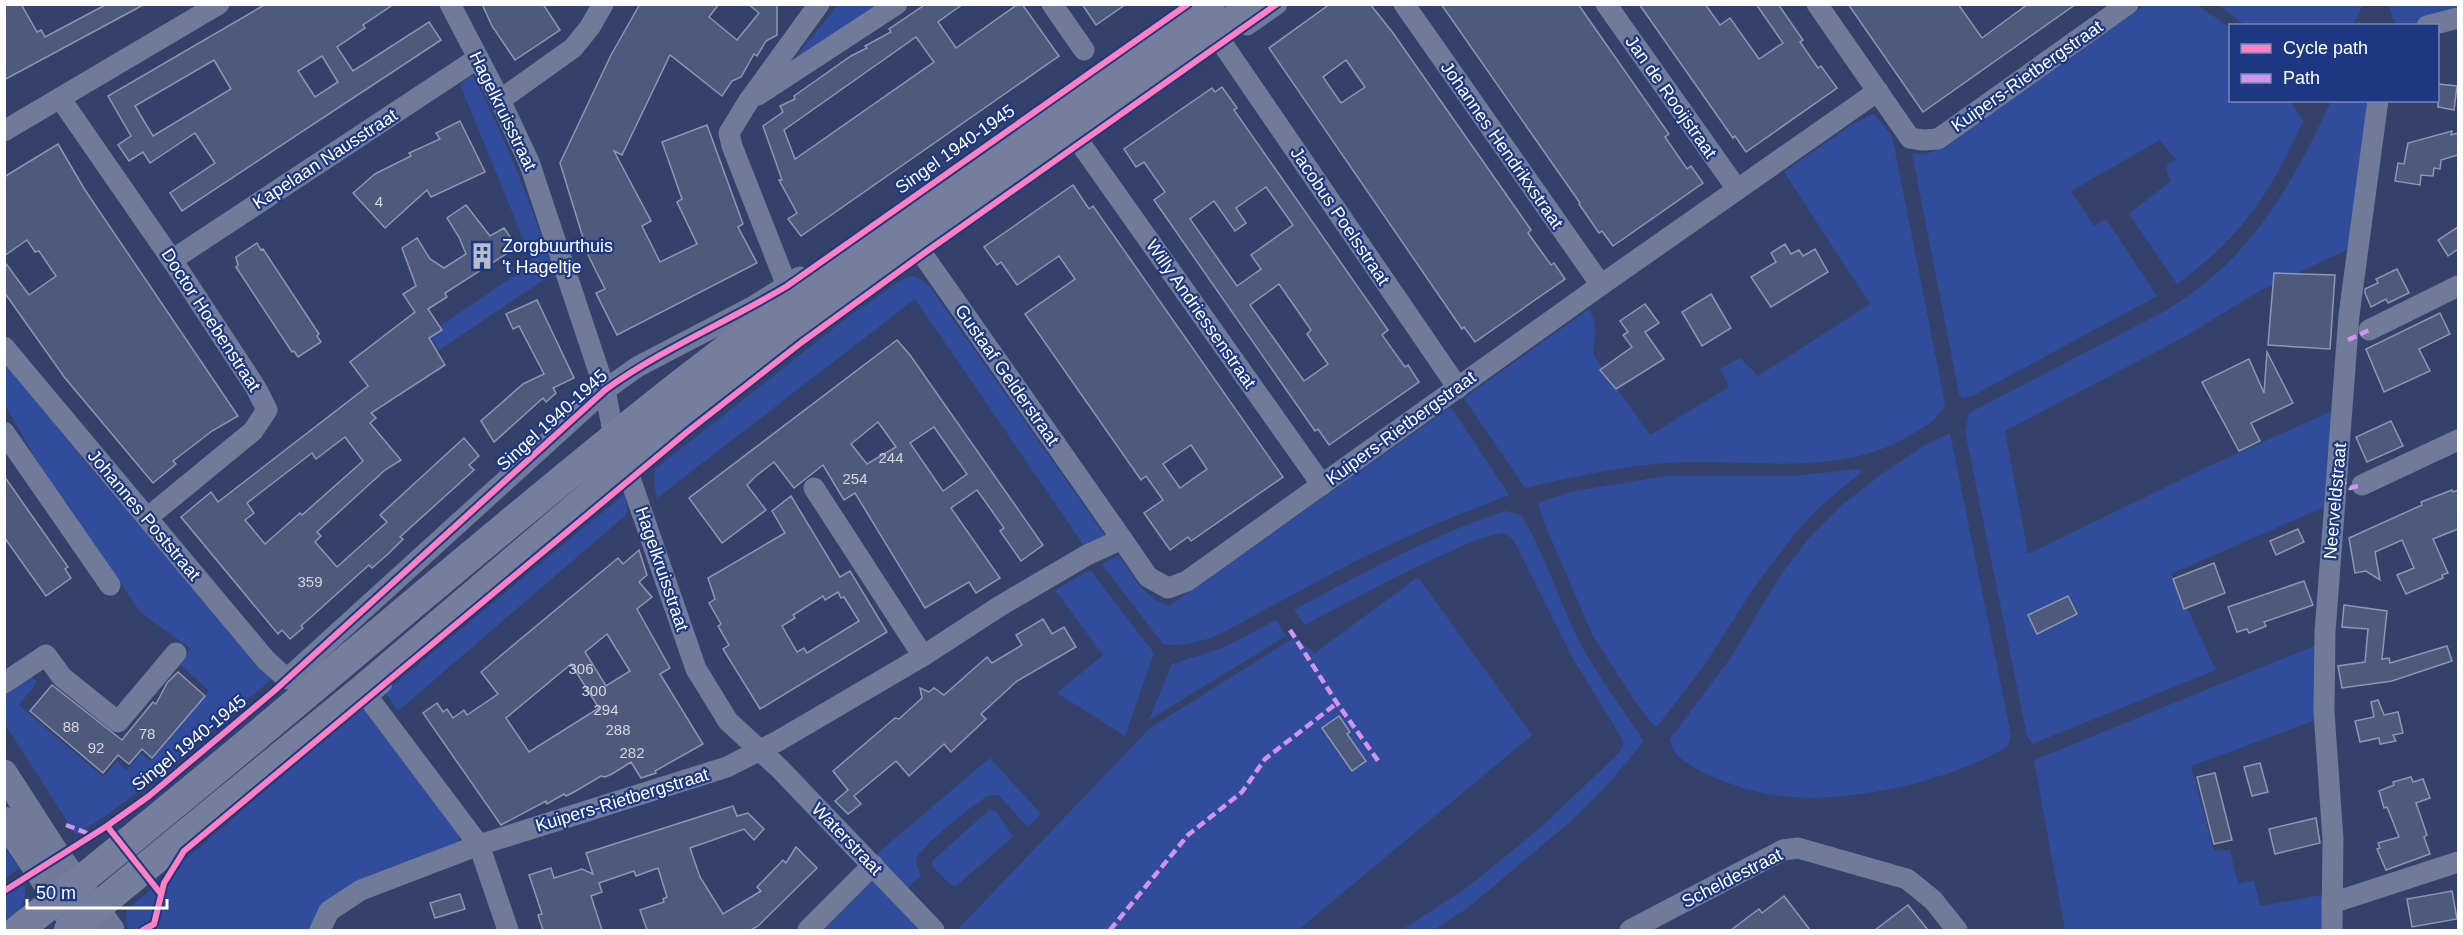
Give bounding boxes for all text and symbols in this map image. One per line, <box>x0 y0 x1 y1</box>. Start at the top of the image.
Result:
street label: Kuipers-Rietbergstraat <box>1948 16 2106 136</box>
legend <box>2229 24 2439 102</box>
street label: Jan de Rooijstraat <box>1621 32 1721 162</box>
text: Cycle path <box>2283 38 2368 58</box>
street label: Hagelkruisstraat <box>466 48 540 174</box>
street label: Johannes Hendrikxstraat <box>1437 58 1567 232</box>
text: Path <box>2283 68 2320 88</box>
street label: Singel 1940-1945 <box>891 100 1019 198</box>
street label: Kapelaan Nausstraat <box>249 105 401 213</box>
street label: Jacobus Poelsstraat <box>1286 143 1394 289</box>
house number: 4 <box>375 193 383 210</box>
place label: Zorgbuurthuis 't Hageltje <box>502 236 613 277</box>
street label: Willy Andriessenstraat <box>1142 236 1260 392</box>
building icon: Zorgbuurthuis 't Hageltje <box>467 241 497 271</box>
street label: Doctor Hoebenstraat <box>157 245 265 395</box>
street label: Gustaaf Gelderstraat <box>951 301 1063 449</box>
street label: Singel 1940-1945 <box>493 365 611 475</box>
street label: Kuipers-Rietbergstraat <box>1322 367 1480 489</box>
street label: Neerveldstraat <box>2320 442 2350 560</box>
street label: Johannes Poststraat <box>84 446 204 584</box>
house number: 244 <box>878 449 904 466</box>
house number: 254 <box>842 470 868 487</box>
street label: Hagelkruisstraat <box>631 504 693 634</box>
house number: 359 <box>297 573 323 590</box>
house number: 306 <box>568 660 594 677</box>
house number: 300 <box>581 682 607 699</box>
street label: Singel 1940-1945 <box>128 691 250 795</box>
house number: 294 <box>593 701 619 718</box>
house number: 88 <box>63 718 79 735</box>
house number: 288 <box>605 721 631 738</box>
house number: 78 <box>139 725 155 742</box>
house number: 92 <box>88 739 104 756</box>
house number: 282 <box>619 744 645 761</box>
street label: Kuipers-Rietbergstraat <box>533 764 711 836</box>
street label: Waterstraat <box>808 799 886 879</box>
street label: Scheldestraat <box>1678 844 1786 912</box>
scale bar <box>27 872 166 910</box>
text: 50 m <box>36 883 76 903</box>

